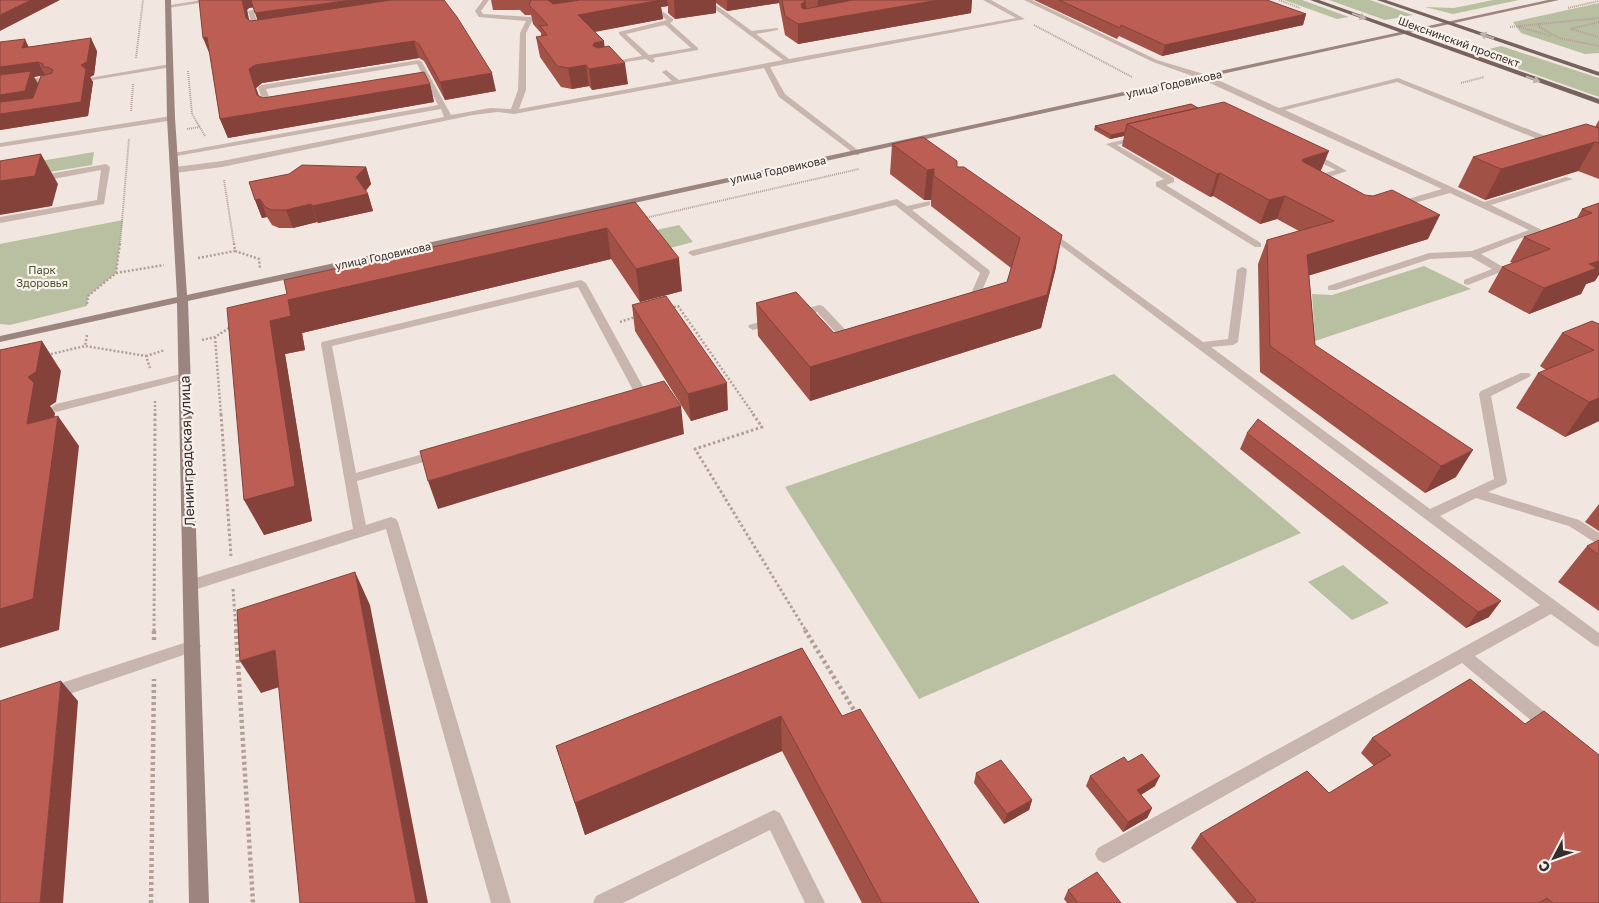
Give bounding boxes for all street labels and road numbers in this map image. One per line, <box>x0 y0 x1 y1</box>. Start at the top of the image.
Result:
street label: Шекснинский проспект <box>1397 13 1522 70</box>
street label: улица Годовикова <box>1125 67 1223 100</box>
street label: улица Годовикова <box>729 153 827 186</box>
street label: улица Годовикова <box>334 239 432 272</box>
street label: Ленинградская улица <box>175 375 198 527</box>

